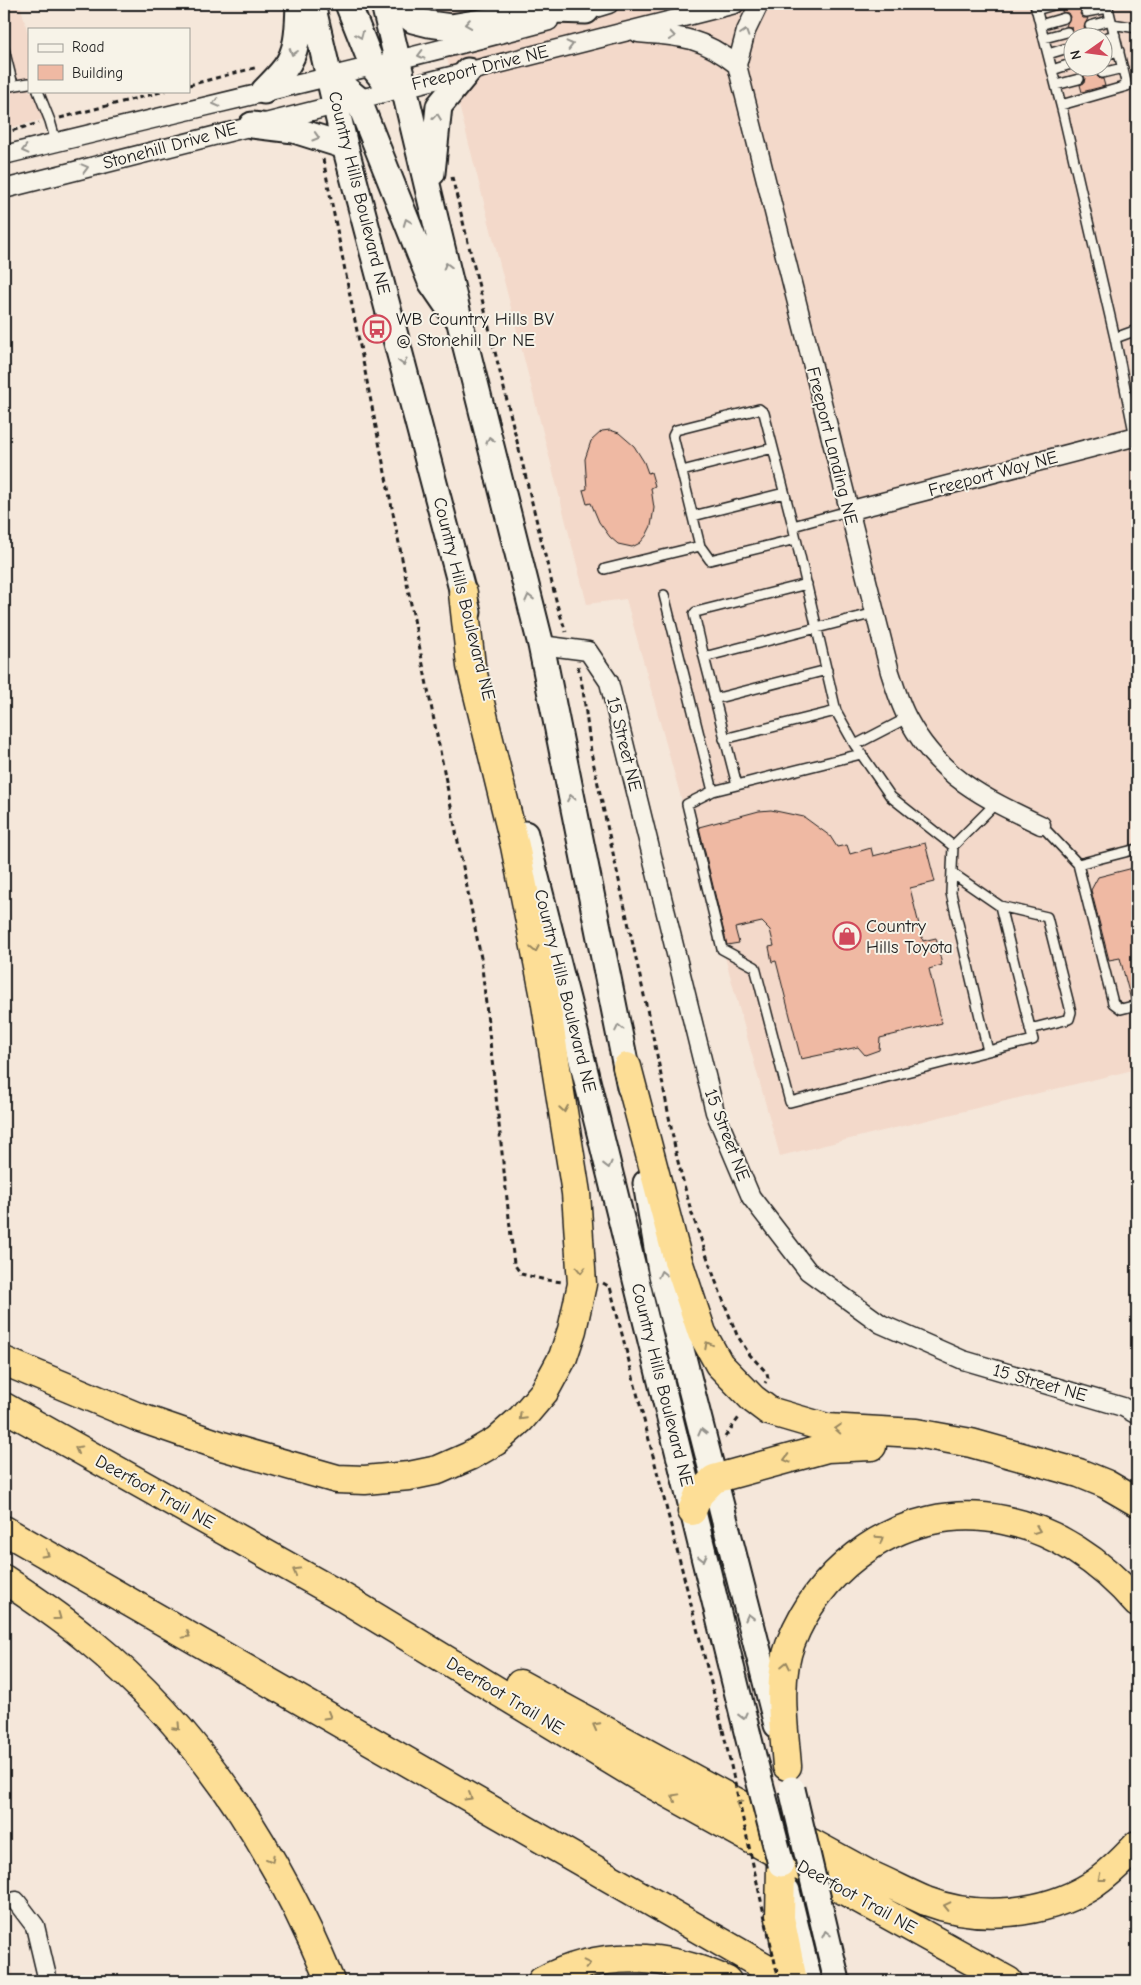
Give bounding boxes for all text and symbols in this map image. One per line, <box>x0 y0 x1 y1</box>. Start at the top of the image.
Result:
one-way arrow <box>464 18 473 28</box>
legend <box>28 28 190 92</box>
north arrow <box>1064 28 1114 78</box>
one-way arrow <box>354 30 365 39</box>
one-way arrow <box>669 30 677 41</box>
one-way arrow <box>740 30 750 38</box>
text: Road <box>72 38 104 56</box>
one-way arrow <box>566 40 575 51</box>
street label: Freeport Drive NE <box>410 41 551 95</box>
one-way arrow <box>288 47 298 55</box>
one-way arrow <box>416 49 425 60</box>
text: N <box>1067 49 1085 62</box>
text: Building <box>72 64 123 82</box>
street label: Country Hills Boulevard NE <box>324 89 394 297</box>
one-way arrow <box>212 97 221 108</box>
one-way arrow <box>432 113 442 121</box>
street label: Stonehill Drive NE <box>101 118 240 174</box>
one-way arrow <box>312 131 320 141</box>
one-way arrow <box>20 144 29 155</box>
one-way arrow <box>80 164 88 174</box>
one-way arrow <box>403 218 413 227</box>
one-way arrow <box>442 261 453 270</box>
place label: WB Country Hills BV @ Stonehill Dr NE <box>396 309 554 351</box>
bus stop icon: WB Country Hills BV @ Stonehill Dr NE <box>362 314 392 344</box>
one-way arrow <box>397 357 407 366</box>
street label: Freeport Landing NE <box>802 365 862 527</box>
one-way arrow <box>485 436 496 445</box>
street label: Freeport Way NE <box>926 447 1060 501</box>
street label: Country Hills Boulevard NE <box>429 495 499 703</box>
one-way arrow <box>525 595 535 603</box>
street label: 15 Street NE <box>602 695 646 794</box>
one-way arrow <box>566 794 577 803</box>
street label: Country Hills Boulevard NE <box>530 887 600 1095</box>
place label: Country Hills Toyota <box>866 916 953 958</box>
shop icon: Country Hills Toyota <box>832 921 862 951</box>
one-way arrow <box>530 945 540 953</box>
one-way arrow <box>614 1024 625 1033</box>
street label: 15 Street NE <box>700 1086 754 1184</box>
one-way arrow <box>558 1105 568 1113</box>
one-way arrow <box>602 1161 613 1170</box>
one-way arrow <box>576 1267 587 1275</box>
one-way arrow <box>657 1270 668 1279</box>
street label: Country Hills Boulevard NE <box>627 1281 697 1489</box>
one-way arrow <box>705 1341 715 1350</box>
street label: 15 Street NE <box>991 1360 1089 1406</box>
one-way arrow <box>519 1412 528 1421</box>
one-way arrow <box>834 1424 842 1435</box>
one-way arrow <box>697 1428 708 1437</box>
one-way arrow <box>74 1445 83 1455</box>
street label: Deerfoot Trail NE <box>92 1450 219 1534</box>
one-way arrow <box>783 1454 792 1464</box>
one-way arrow <box>1032 1523 1041 1534</box>
one-way arrow <box>875 1536 884 1546</box>
one-way arrow <box>41 1548 50 1558</box>
one-way arrow <box>697 1553 708 1562</box>
one-way arrow <box>292 1567 301 1577</box>
one-way arrow <box>52 1611 62 1620</box>
one-way arrow <box>744 1612 755 1621</box>
one-way arrow <box>181 1629 190 1639</box>
street label: Deerfoot Trail NE <box>442 1653 568 1739</box>
one-way arrow <box>780 1661 791 1669</box>
one-way arrow <box>322 1710 331 1720</box>
one-way arrow <box>737 1711 747 1719</box>
one-way arrow <box>171 1721 180 1730</box>
one-way arrow <box>593 1722 602 1732</box>
one-way arrow <box>463 1791 472 1801</box>
one-way arrow <box>671 1793 680 1803</box>
one-way arrow <box>735 1800 744 1810</box>
one-way arrow <box>265 1853 275 1862</box>
street label: Deerfoot Trail NE <box>794 1855 921 1939</box>
one-way arrow <box>1097 1872 1107 1881</box>
one-way arrow <box>943 1901 952 1912</box>
one-way arrow <box>821 1929 832 1938</box>
one-way arrow <box>583 1959 592 1970</box>

